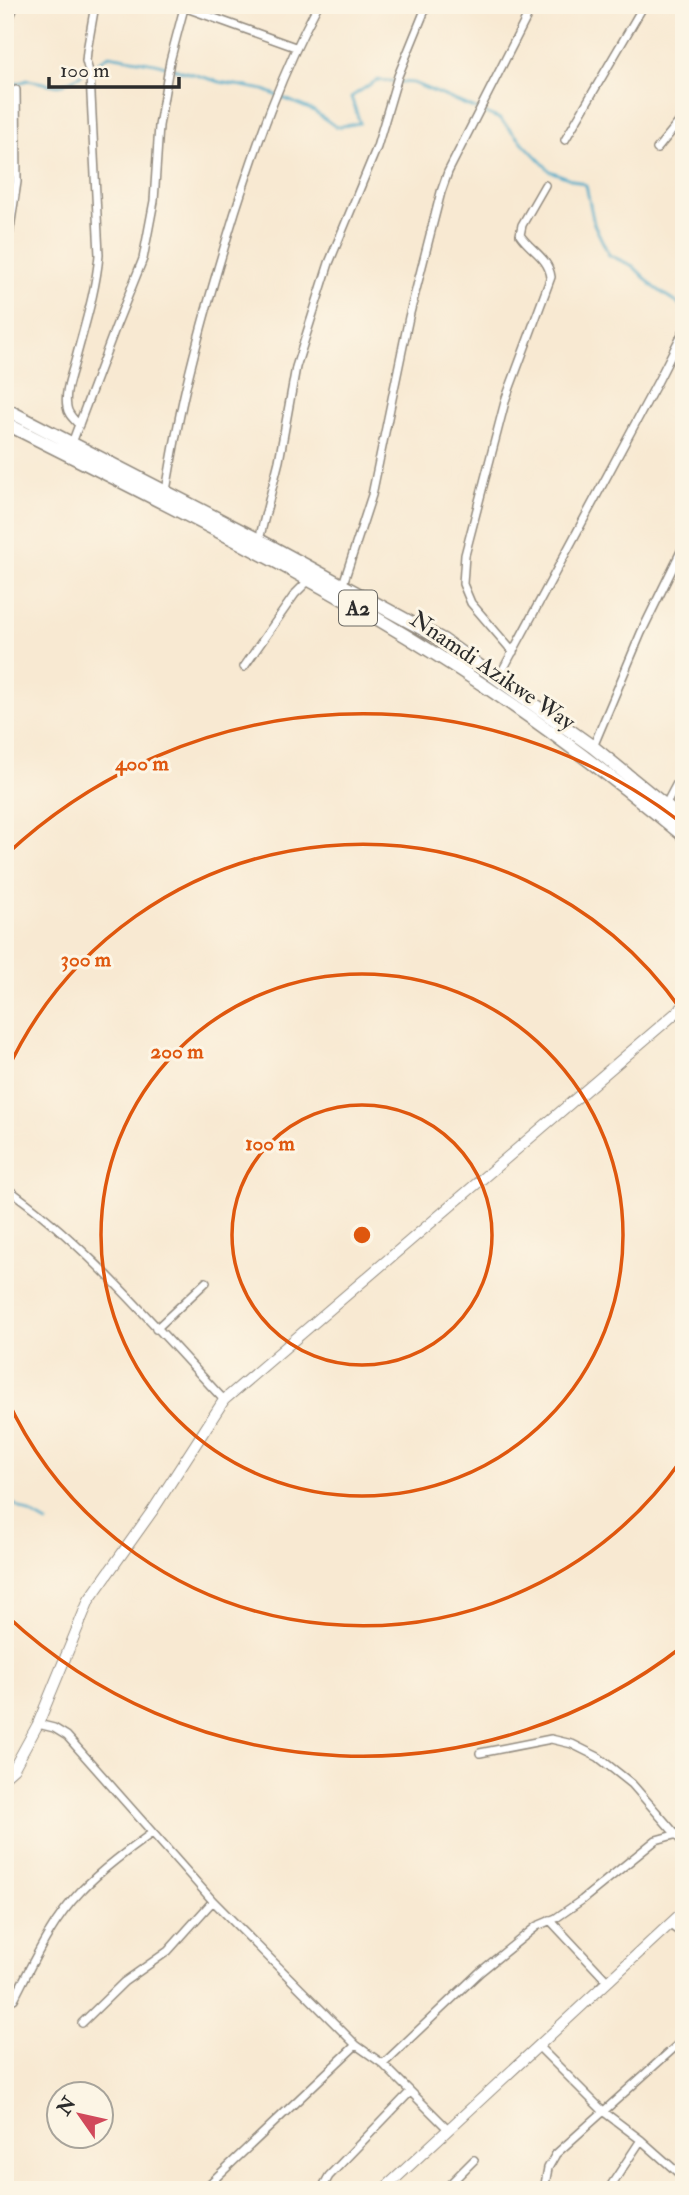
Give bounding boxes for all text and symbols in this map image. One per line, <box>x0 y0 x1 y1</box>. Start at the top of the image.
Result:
scale bar <box>49 46 178 90</box>
text: 100 m <box>60 57 110 84</box>
road number: A2 <box>339 590 377 626</box>
street label: Nnamdi Azikwe Way <box>404 604 582 737</box>
text: 400 m <box>114 750 169 777</box>
text: 300 m <box>61 946 112 973</box>
text: 200 m <box>151 1038 204 1065</box>
text: 100 m <box>245 1130 296 1157</box>
centre of rings <box>350 1223 374 1247</box>
north arrow <box>46 2080 116 2150</box>
text: N <box>51 2091 82 2121</box>

